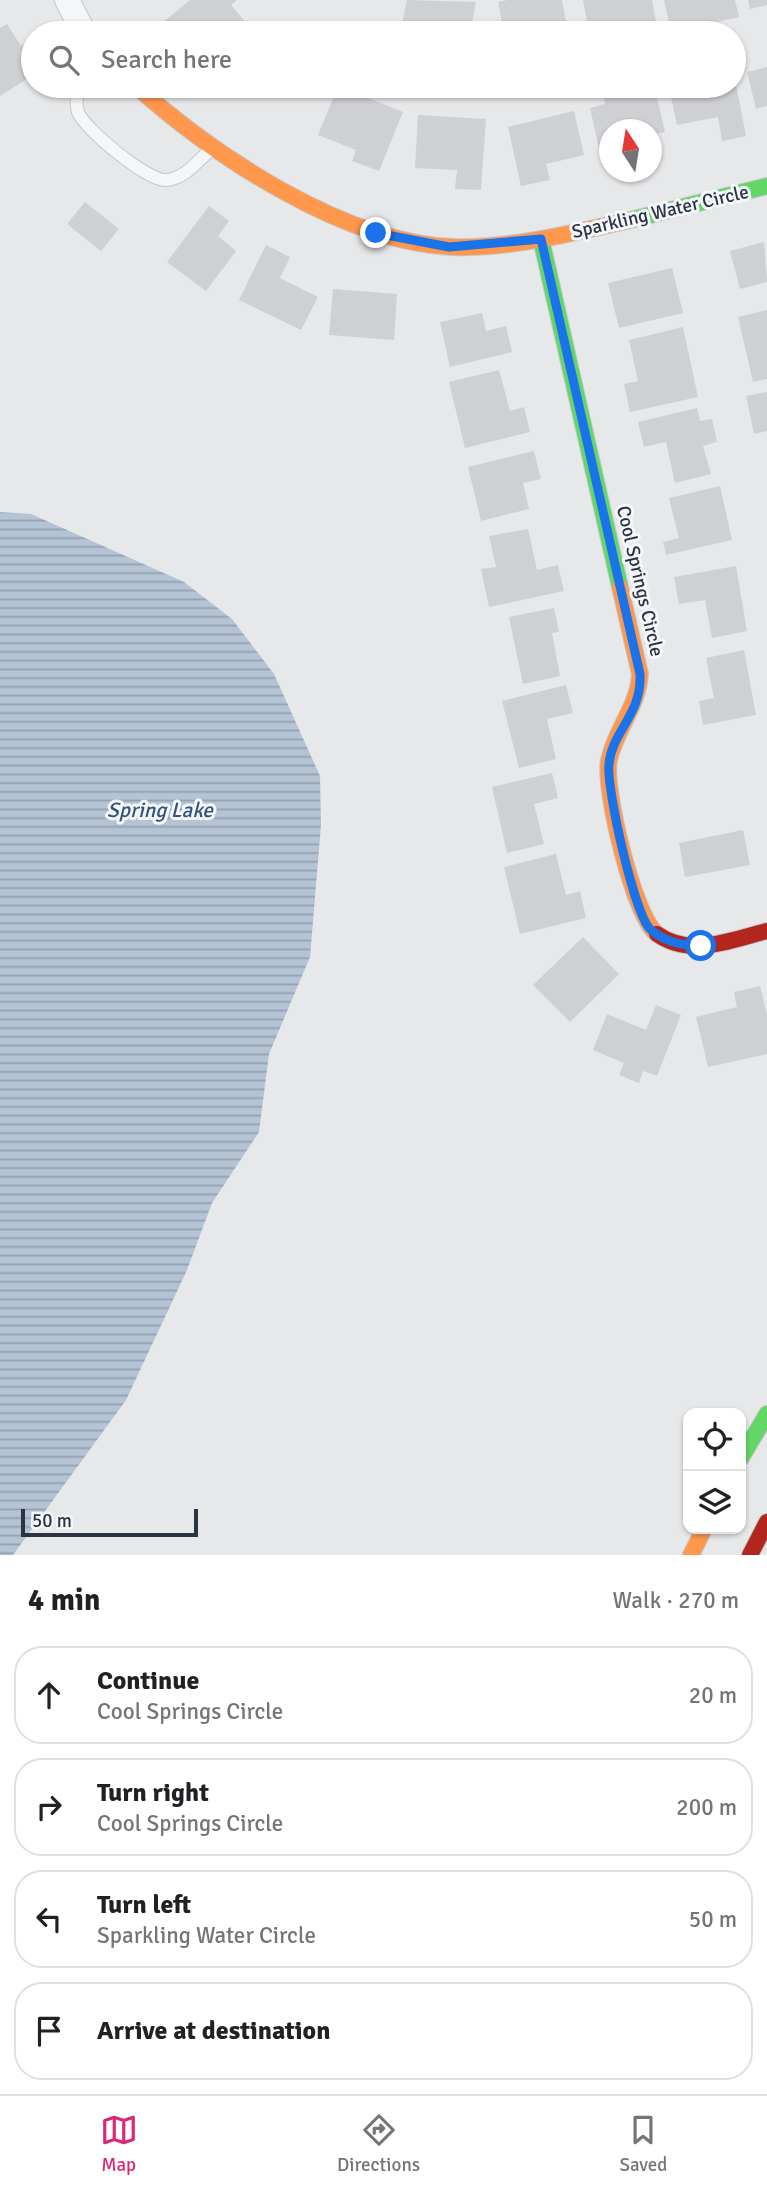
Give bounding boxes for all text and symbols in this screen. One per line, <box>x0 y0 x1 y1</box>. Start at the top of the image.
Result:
search box <box>21 21 746 98</box>
icon: search <box>45 41 83 79</box>
text: Search here <box>101 44 232 76</box>
north arrow <box>599 119 662 182</box>
street label: Sparkling Water Circle <box>569 180 751 244</box>
route end <box>360 217 391 248</box>
street label: Cool Springs Circle <box>611 504 669 659</box>
water label: Spring Lake <box>107 797 214 823</box>
route start <box>685 930 716 961</box>
map controls <box>683 1408 746 1534</box>
button: locate <box>683 1408 746 1471</box>
button: layers <box>683 1471 746 1534</box>
scale bar <box>21 1506 198 1538</box>
text: 50 m <box>32 1509 72 1533</box>
text: 4 min <box>28 1582 100 1619</box>
text: Walk · 270 m <box>613 1586 739 1615</box>
text: Continue <box>97 1665 199 1697</box>
icon: ahead <box>30 1676 68 1714</box>
text: 20 m <box>689 1681 737 1710</box>
text: Cool Springs Circle <box>97 1697 283 1726</box>
text: Turn right <box>97 1777 209 1809</box>
icon: right <box>30 1788 68 1826</box>
text: 200 m <box>676 1793 737 1822</box>
text: Cool Springs Circle <box>97 1809 283 1838</box>
text: Turn left <box>97 1889 191 1921</box>
icon: left <box>30 1900 68 1938</box>
text: 50 m <box>689 1905 737 1934</box>
text: Sparkling Water Circle <box>97 1921 316 1950</box>
icon: arrive <box>30 2012 68 2050</box>
text: Arrive at destination <box>97 2015 330 2047</box>
tab: Map <box>100 2111 138 2177</box>
tab: Directions <box>337 2111 420 2177</box>
tab: Saved <box>619 2111 667 2177</box>

